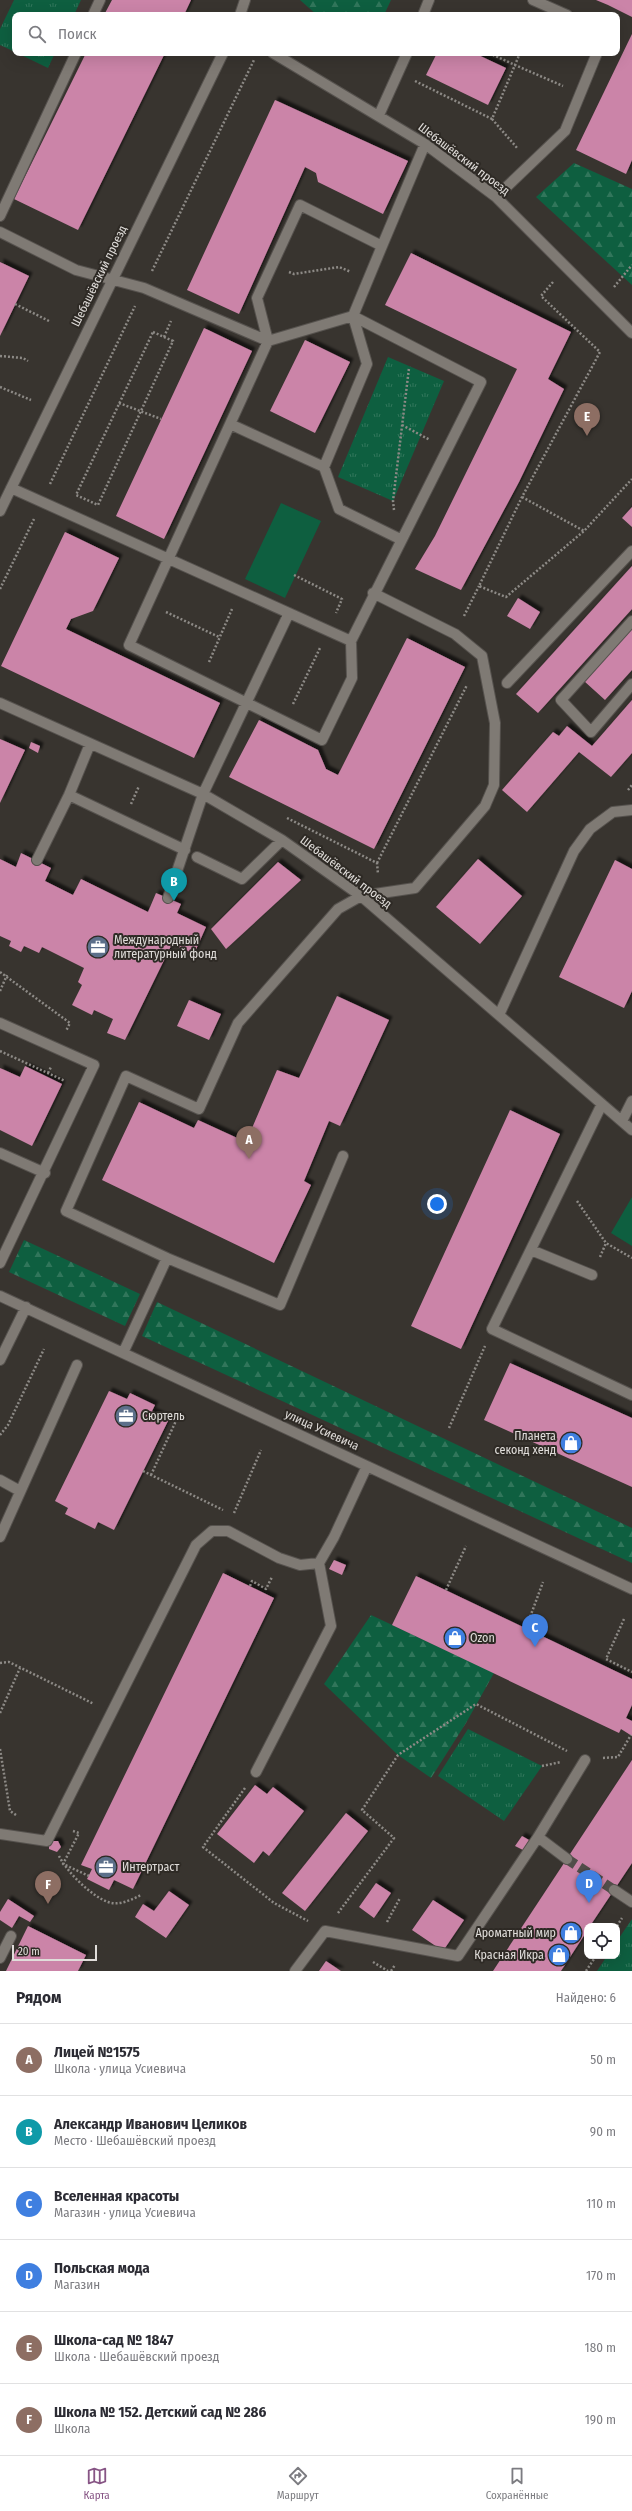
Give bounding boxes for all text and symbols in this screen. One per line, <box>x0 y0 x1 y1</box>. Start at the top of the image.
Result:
search box <box>12 12 620 56</box>
icon: search <box>26 23 48 45</box>
text: Поиск <box>58 25 96 43</box>
street label: Шебашёвский проезд <box>416 120 512 198</box>
street label: Шебашёвский проезд <box>68 223 130 329</box>
pin: E <box>574 403 600 436</box>
street label: Шебашёвский проезд <box>298 833 394 911</box>
pin: B <box>161 868 187 901</box>
place label: Международный литературный фонд <box>114 933 217 961</box>
office icon: Международный литературный фонд <box>85 934 111 960</box>
pin: A <box>236 1126 262 1159</box>
your location <box>427 1194 447 1214</box>
office icon: Сюртель <box>113 1403 139 1429</box>
street label: улица Усиевича <box>283 1407 361 1453</box>
place label: Сюртель <box>142 1409 185 1423</box>
place label: Планета секонд хенд <box>495 1429 556 1457</box>
shop icon: Планета секонд хенд <box>558 1430 584 1456</box>
pin: C <box>522 1614 548 1647</box>
shop icon: Ozon <box>442 1625 468 1651</box>
place label: Ozon <box>470 1631 495 1645</box>
office icon: Интертраст <box>93 1854 119 1880</box>
place label: Интертраст <box>122 1860 179 1874</box>
pin: D <box>576 1870 602 1903</box>
pin: F <box>35 1871 61 1904</box>
shop icon: Ароматный мир <box>558 1920 584 1946</box>
map controls <box>584 1923 620 1959</box>
button: locate <box>584 1923 620 1959</box>
place label: Ароматный мир <box>475 1926 556 1940</box>
shop icon: Красная Икра <box>546 1942 572 1968</box>
scale bar <box>12 1943 97 1962</box>
text: 20 m <box>18 1945 40 1958</box>
place label: Красная Икра <box>474 1948 544 1962</box>
text: Рядом <box>16 1987 61 2008</box>
text: Найдено: 6 <box>556 1990 616 2005</box>
text: Лицей №1575 <box>54 2043 140 2061</box>
text: A <box>25 2052 33 2067</box>
text: 50 m <box>590 2052 616 2067</box>
text: Школа · улица Усиевича <box>54 2061 186 2076</box>
text: Александр Иванович Целиков <box>54 2115 247 2133</box>
text: B <box>25 2124 33 2139</box>
text: 90 m <box>590 2124 616 2139</box>
text: Место · Шебашёвский проезд <box>54 2133 216 2148</box>
text: Вселенная красоты <box>54 2187 179 2205</box>
text: C <box>26 2196 32 2211</box>
text: 110 m <box>586 2196 616 2211</box>
text: Магазин · улица Усиевича <box>54 2205 196 2220</box>
text: Польская мода <box>54 2259 150 2277</box>
text: D <box>25 2268 33 2283</box>
text: 170 m <box>586 2268 616 2283</box>
text: Магазин <box>54 2277 100 2292</box>
text: Школа-сад № 1847 <box>54 2331 173 2349</box>
text: E <box>26 2340 32 2355</box>
text: 180 m <box>585 2340 616 2355</box>
text: Школа · Шебашёвский проезд <box>54 2349 219 2364</box>
text: Школа № 152. Детский сад № 286 <box>54 2403 266 2421</box>
text: F <box>26 2412 32 2427</box>
text: 190 m <box>585 2412 616 2427</box>
text: Школа <box>54 2421 90 2436</box>
tab: Карта <box>83 2465 110 2502</box>
tab: Маршрут <box>277 2465 319 2502</box>
tab: Сохранённые <box>486 2465 549 2502</box>

